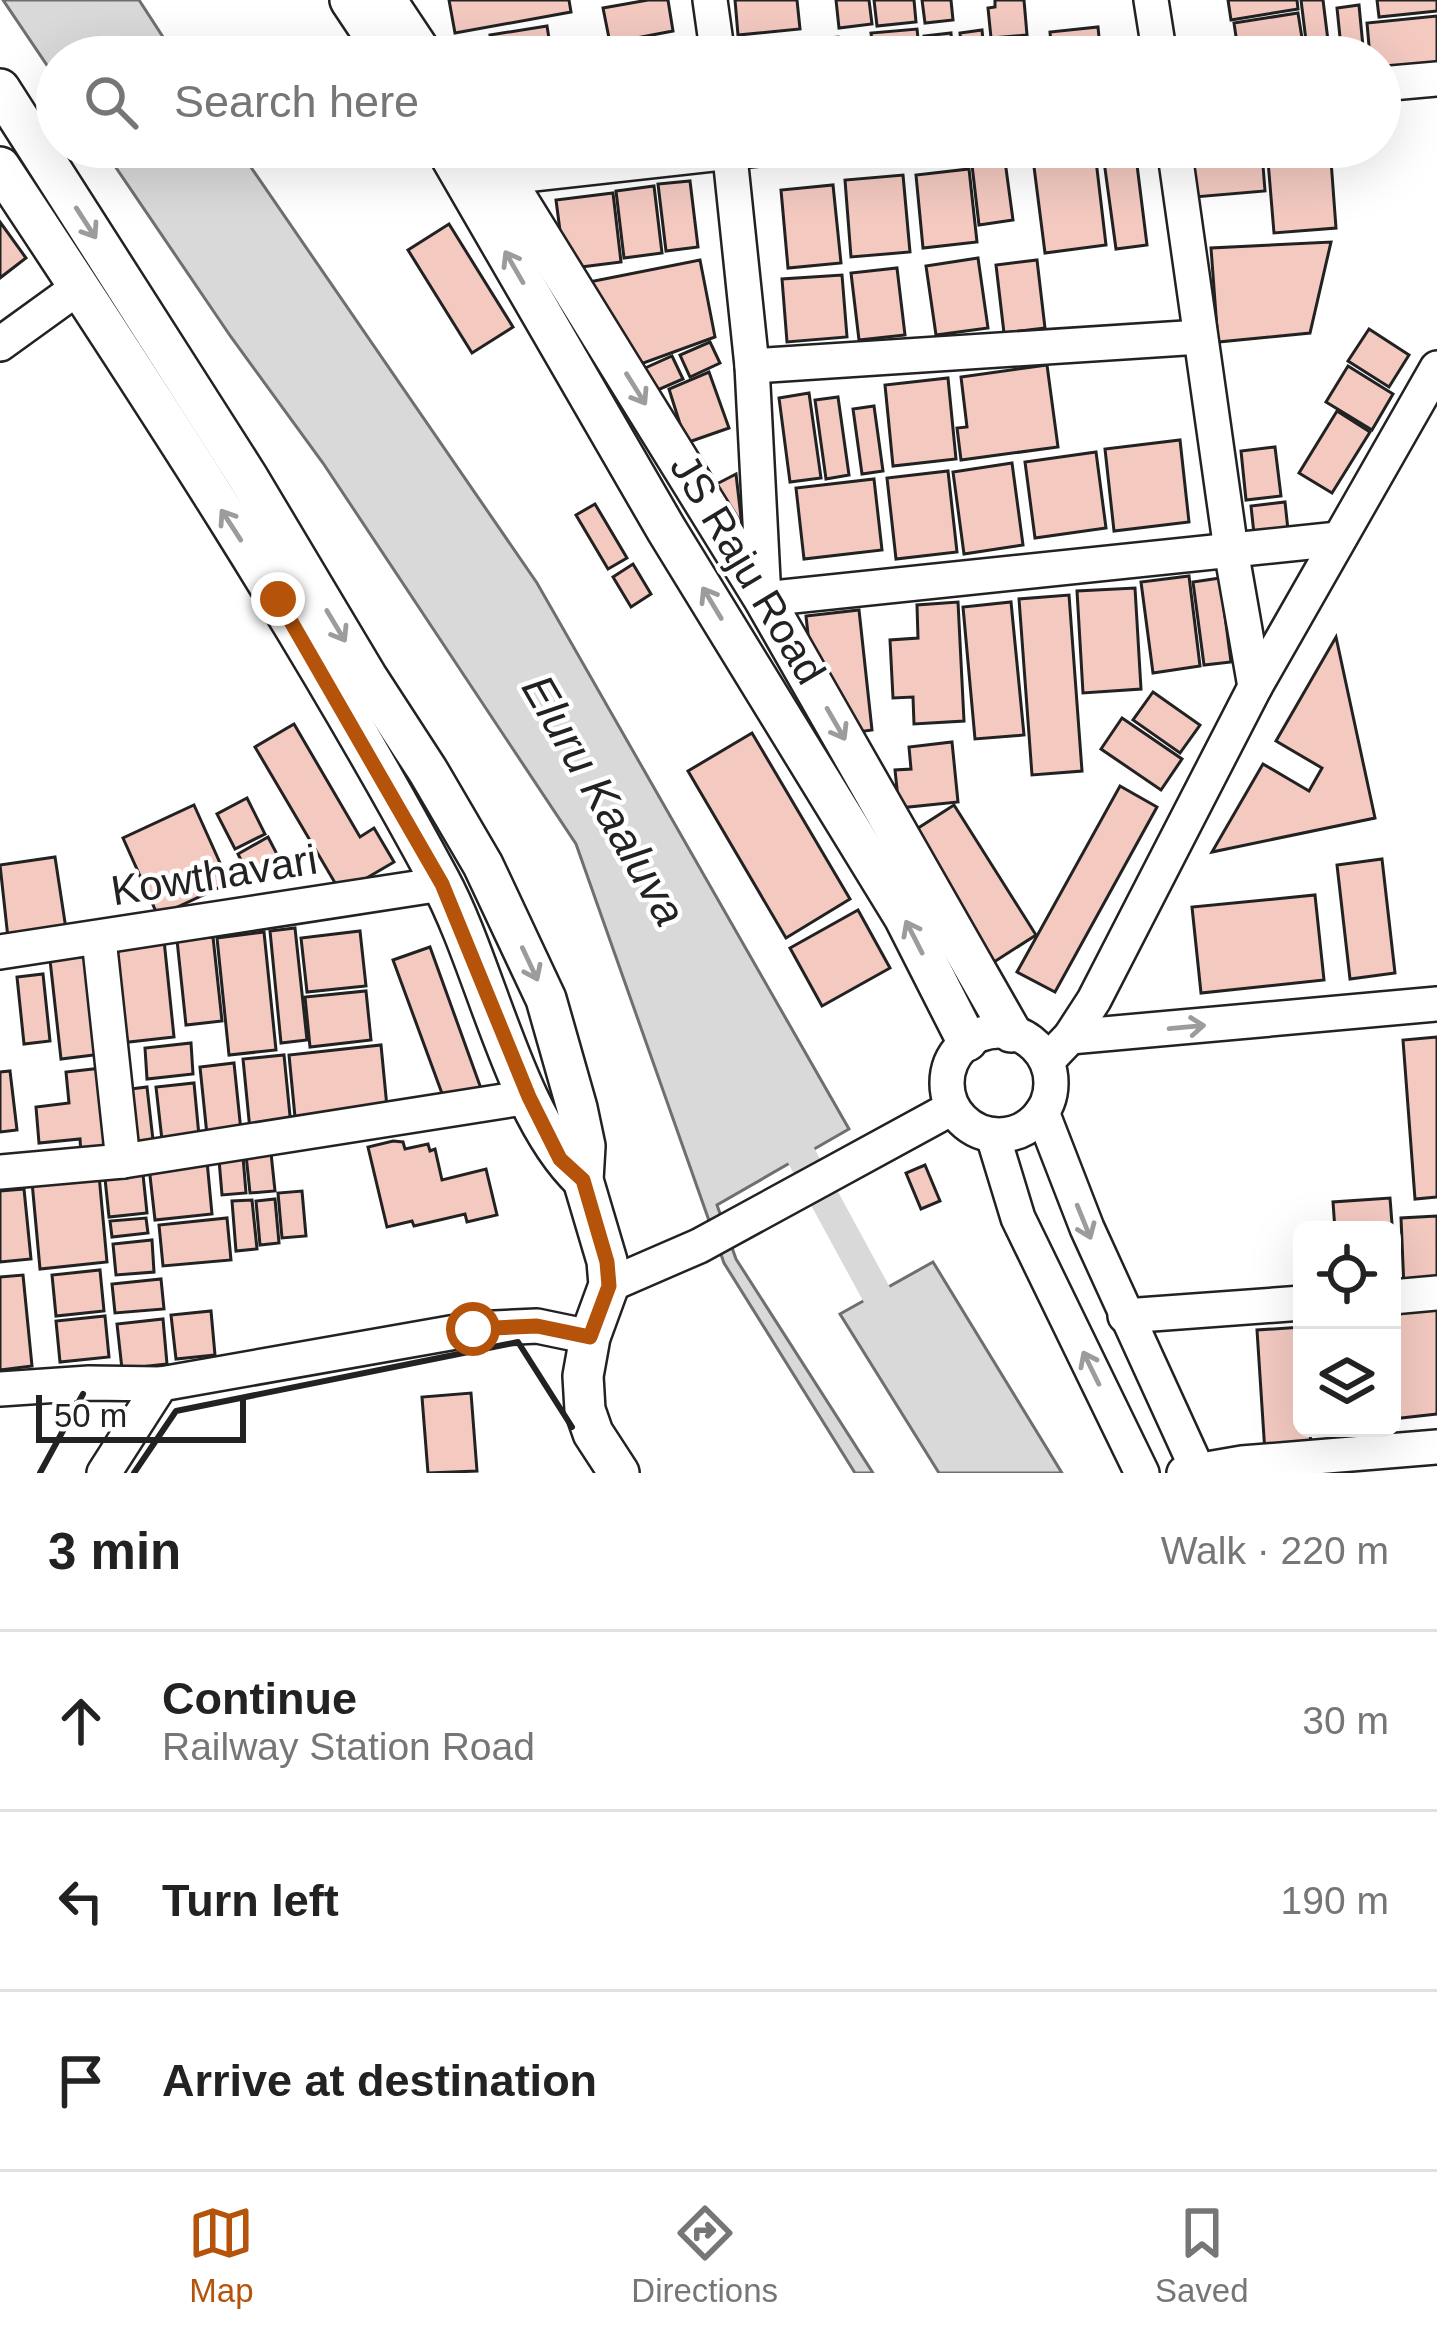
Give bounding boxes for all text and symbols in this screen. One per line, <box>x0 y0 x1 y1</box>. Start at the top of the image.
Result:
search box <box>36 36 1401 168</box>
icon: search <box>78 69 144 135</box>
text: Search here <box>174 76 419 127</box>
one-way arrow <box>73 206 98 240</box>
one-way arrow <box>502 250 526 285</box>
one-way arrow <box>624 371 648 405</box>
street label: JS Raju Road <box>661 446 835 692</box>
one-way arrow <box>219 509 244 543</box>
route end <box>251 572 305 626</box>
one-way arrow <box>700 587 724 621</box>
one-way arrow <box>325 608 349 643</box>
water label: Eluru Kaaluva <box>512 666 696 934</box>
one-way arrow <box>824 706 848 741</box>
street label: Kowthavari <box>108 836 320 914</box>
one-way arrow <box>901 920 924 955</box>
one-way arrow <box>520 945 542 981</box>
one-way arrow <box>1167 1015 1206 1038</box>
one-way arrow <box>1075 1202 1097 1239</box>
map controls <box>1293 1221 1401 1437</box>
button: locate <box>1293 1221 1401 1329</box>
route start <box>446 1302 500 1356</box>
button: layers <box>1293 1329 1401 1437</box>
one-way arrow <box>1079 1351 1102 1386</box>
scale bar <box>36 1389 246 1442</box>
text: 50 m <box>54 1397 127 1434</box>
text: 3 min <box>48 1523 181 1580</box>
text: Walk · 220 m <box>1161 1529 1389 1572</box>
text: Continue <box>162 1673 357 1724</box>
icon: ahead <box>48 1688 114 1754</box>
text: 30 m <box>1302 1699 1389 1742</box>
text: Railway Station Road <box>162 1725 535 1768</box>
icon: left <box>48 1868 114 1934</box>
text: Turn left <box>162 1875 339 1926</box>
text: 190 m <box>1281 1879 1389 1922</box>
icon: arrive <box>48 2048 114 2114</box>
text: Arrive at destination <box>162 2055 597 2106</box>
tab: Map <box>188 2200 254 2310</box>
tab: Directions <box>631 2200 778 2310</box>
tab: Saved <box>1155 2200 1249 2310</box>

